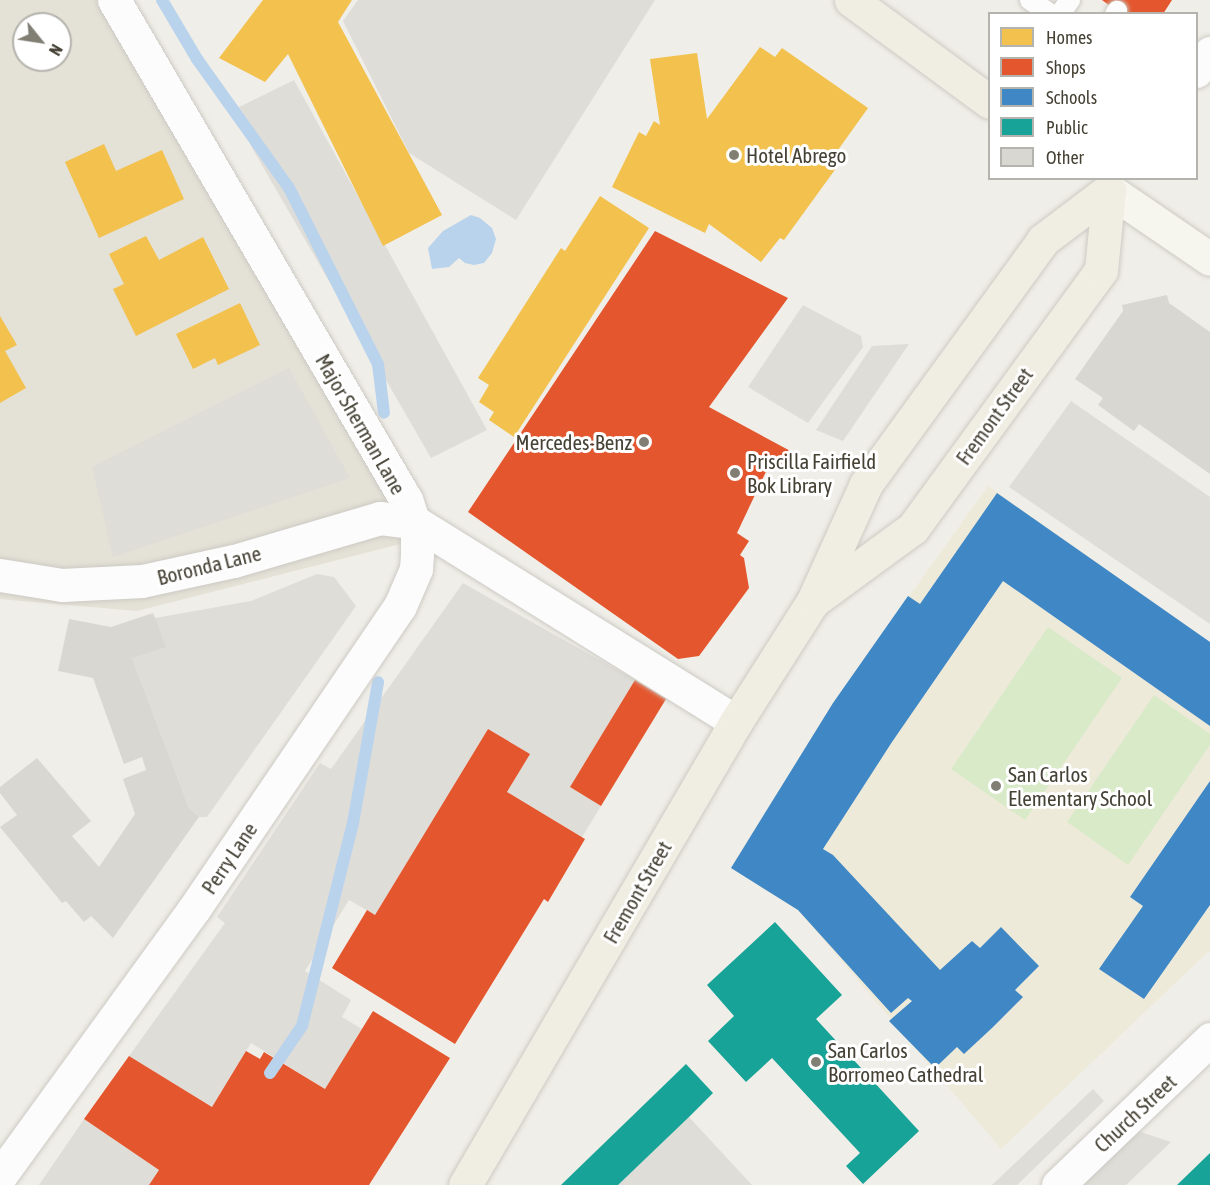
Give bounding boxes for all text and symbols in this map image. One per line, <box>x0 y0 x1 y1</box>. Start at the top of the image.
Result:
north arrow <box>12 12 72 72</box>
legend <box>988 12 1198 180</box>
text: Homes <box>1046 27 1092 48</box>
text: N <box>46 41 66 59</box>
text: Shops <box>1046 57 1086 78</box>
text: Schools <box>1046 87 1097 108</box>
text: Public <box>1046 117 1088 138</box>
place label: Hotel Abrego <box>746 142 846 168</box>
text: Other <box>1046 147 1084 168</box>
marker: Hotel Abrego <box>727 148 741 162</box>
street label: Major Sherman Lane <box>311 349 411 499</box>
street label: Fremont Street <box>950 363 1038 469</box>
place label: Mercedes-Benz <box>516 429 632 455</box>
marker: Mercedes-Benz <box>637 435 651 449</box>
place label: Priscilla Fairfield Bok Library <box>747 448 876 498</box>
marker: Priscilla Fairfield Bok Library <box>728 466 742 480</box>
street label: Boronda Lane <box>154 540 264 590</box>
place label: San Carlos Elementary School <box>1008 761 1152 811</box>
marker: San Carlos Elementary School <box>989 779 1003 793</box>
street label: Perry Lane <box>196 817 262 899</box>
street label: Fremont Street <box>598 836 676 948</box>
place label: San Carlos Borromeo Cathedral <box>828 1037 983 1087</box>
marker: San Carlos Borromeo Cathedral <box>809 1055 823 1069</box>
street label: Church Street <box>1089 1069 1181 1157</box>

